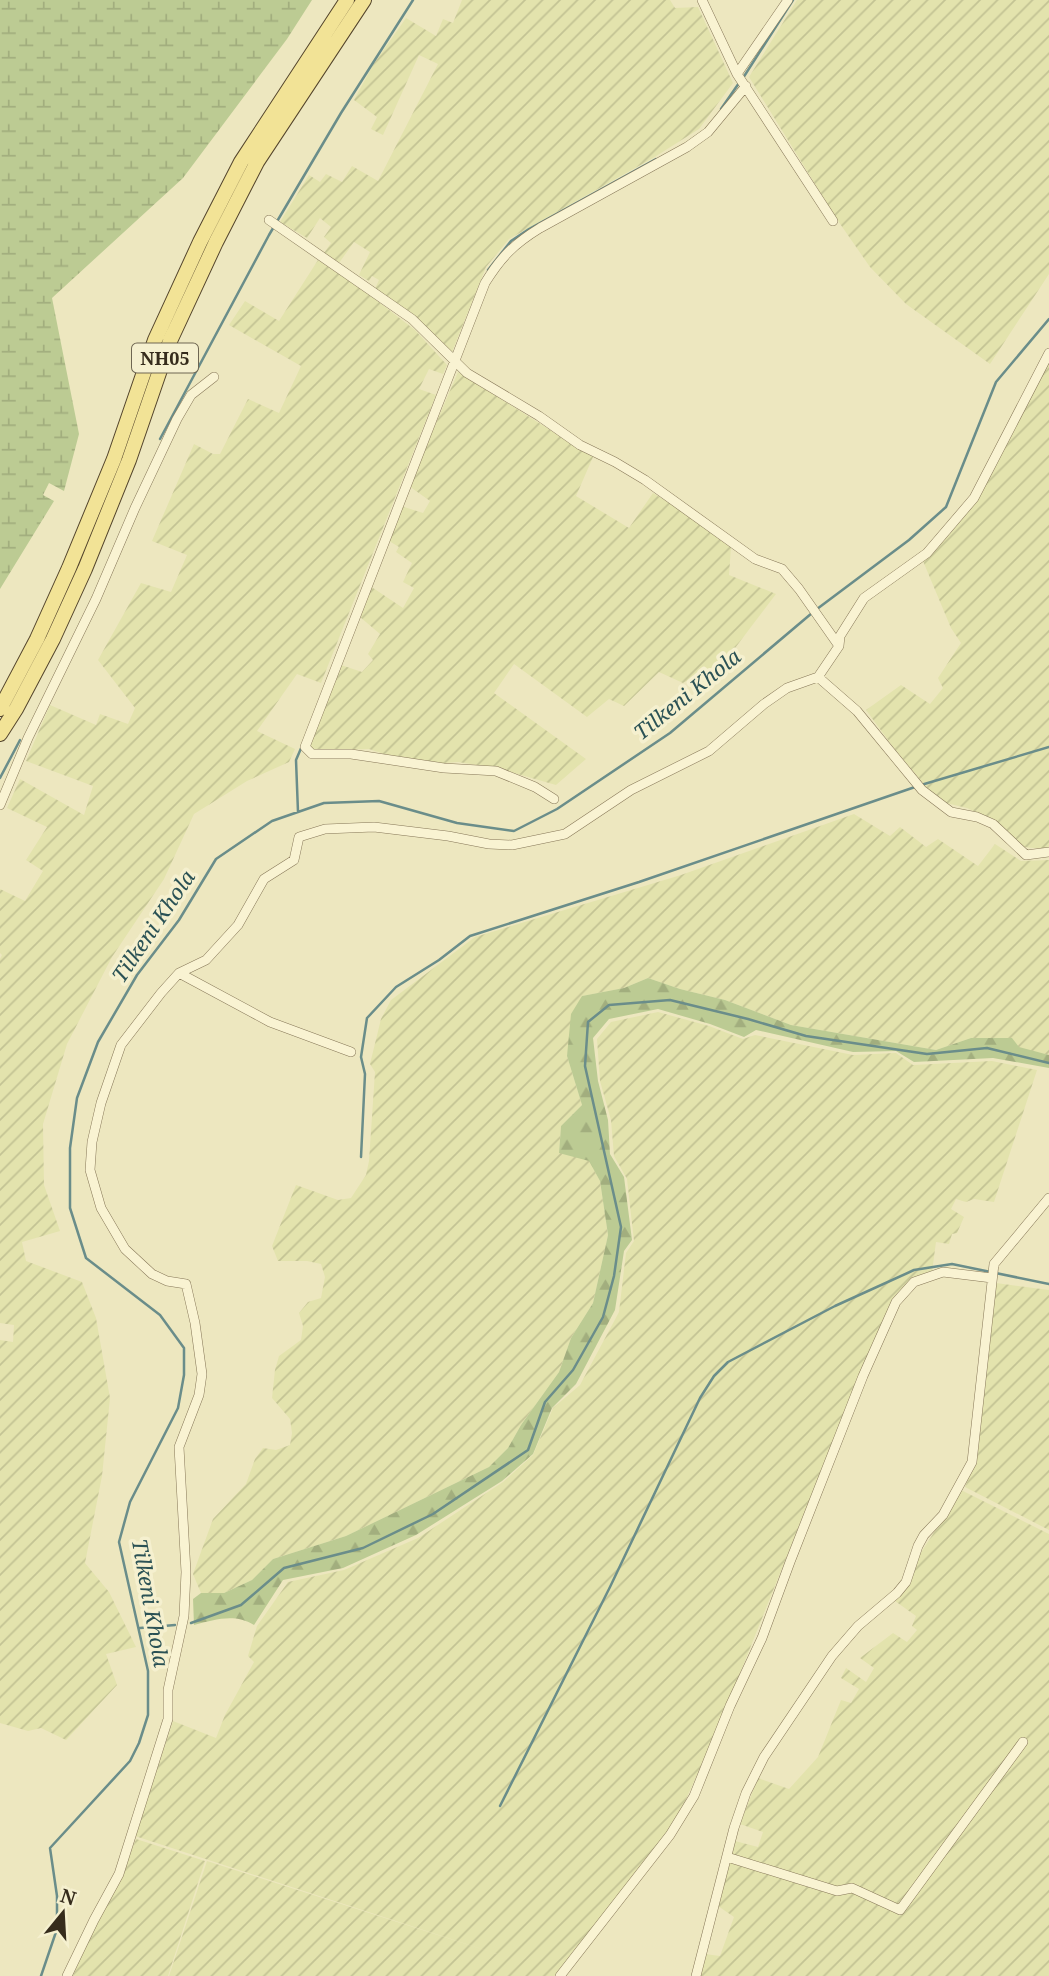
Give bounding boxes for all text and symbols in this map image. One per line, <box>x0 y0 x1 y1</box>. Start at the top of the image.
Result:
road number: NH05 <box>132 344 198 372</box>
water label: Tilkeni Khola <box>628 642 747 746</box>
water label: Tilkeni Khola <box>105 864 201 988</box>
water label: Tilkeni Khola <box>126 1537 176 1670</box>
north arrow <box>28 1878 98 1948</box>
text: N <box>57 1882 79 1912</box>

